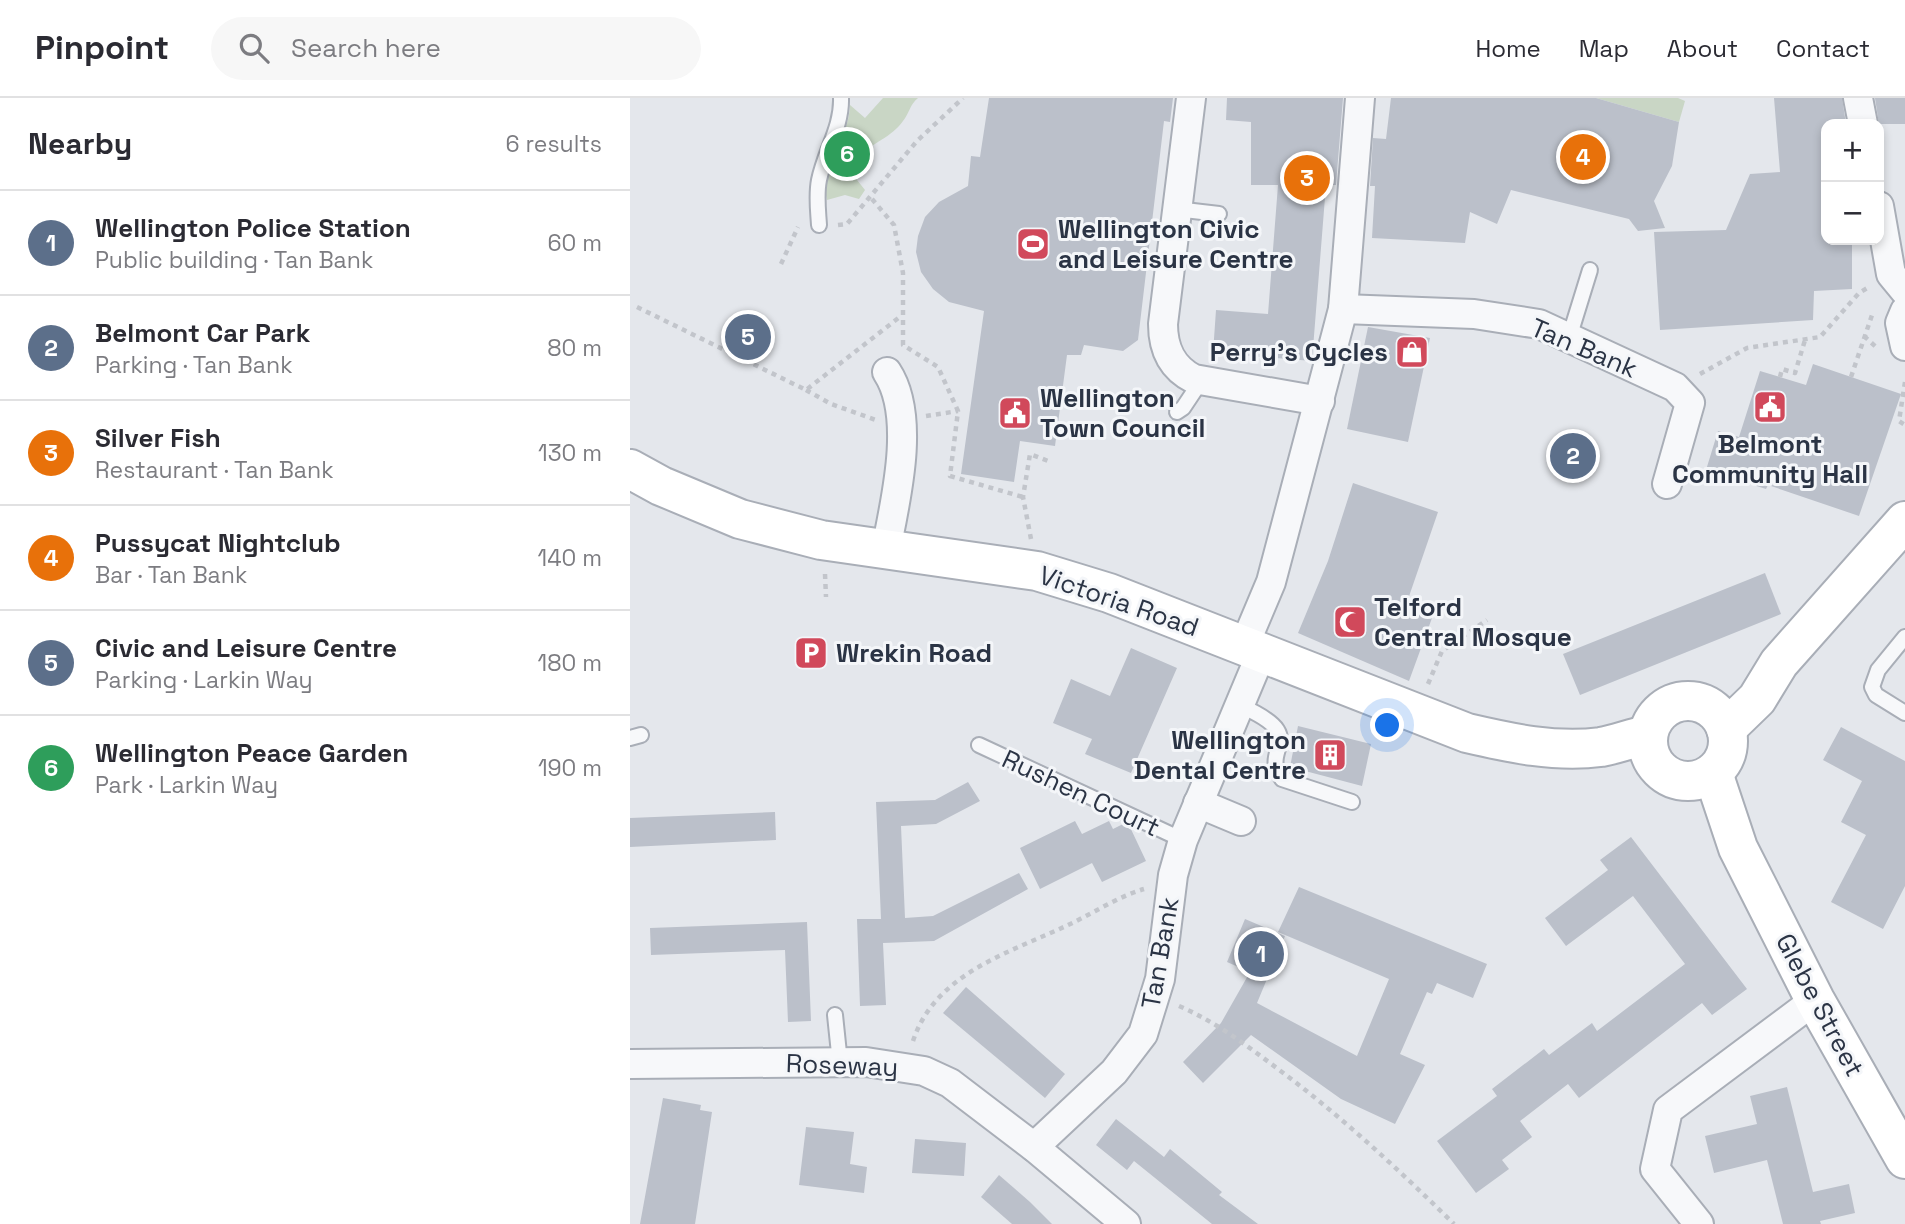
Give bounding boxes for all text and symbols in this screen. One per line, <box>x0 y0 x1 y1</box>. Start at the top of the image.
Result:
search box <box>211 17 701 80</box>
text: Pinpoint <box>35 27 169 69</box>
icon: search <box>235 29 273 67</box>
text: Search here <box>291 31 441 65</box>
text: Home <box>1475 33 1541 64</box>
text: Map <box>1579 33 1629 64</box>
text: About <box>1667 33 1738 64</box>
text: Contact <box>1776 33 1870 64</box>
map controls <box>1821 119 1884 245</box>
button: + <box>1821 119 1884 182</box>
text: Nearby <box>28 124 132 163</box>
pin: 6 <box>824 128 870 180</box>
text: 6 results <box>506 129 602 159</box>
pin: 4 <box>1560 131 1606 183</box>
pin: 3 <box>1284 152 1330 204</box>
button: − <box>1821 182 1884 245</box>
text: Wellington Police Station <box>95 211 411 245</box>
place label: Wellington Civic and Leisure Centre <box>1058 212 1293 276</box>
sports icon: Wellington Civic and Leisure Centre <box>1014 225 1052 263</box>
text: 1 <box>46 228 56 258</box>
text: 60 m <box>547 228 602 258</box>
text: Public building · Tan Bank <box>95 245 373 275</box>
street label: Tan Bank <box>1526 310 1642 386</box>
pin: 5 <box>725 311 771 363</box>
text: Belmont Car Park <box>95 316 311 350</box>
text: 2 <box>44 333 58 363</box>
text: 80 m <box>547 333 602 363</box>
shop icon: Perry's Cycles <box>1393 333 1431 371</box>
place label: Perry's Cycles <box>1210 335 1388 369</box>
text: Parking · Tan Bank <box>95 350 293 380</box>
place label: Wellington Town Council <box>1040 381 1205 445</box>
public building icon: Belmont Community Hall <box>1751 388 1789 426</box>
public building icon: Wellington Town Council <box>996 394 1034 432</box>
text: Silver Fish <box>95 421 221 455</box>
place label: Belmont Community Hall <box>1672 427 1868 491</box>
pin: 2 <box>1550 430 1596 482</box>
text: 3 <box>44 438 58 468</box>
text: 130 m <box>538 438 602 468</box>
text: Restaurant · Tan Bank <box>95 455 334 485</box>
text: Pussycat Nightclub <box>95 526 341 560</box>
text: 4 <box>44 543 58 573</box>
text: 140 m <box>538 543 602 573</box>
street label: Victoria Road <box>1035 558 1203 644</box>
text: Bar · Tan Bank <box>95 560 247 590</box>
place label: Telford Central Mosque <box>1374 590 1572 654</box>
mosque icon: Telford Central Mosque <box>1331 603 1369 641</box>
text: Civic and Leisure Centre <box>95 631 397 665</box>
parking icon: Wrekin Road <box>792 634 830 672</box>
place label: Wrekin Road <box>836 636 992 670</box>
text: 5 <box>44 648 58 678</box>
text: 180 m <box>538 648 602 678</box>
text: Parking · Larkin Way <box>95 665 313 695</box>
your location <box>1370 708 1404 742</box>
place label: Wellington Dental Centre <box>1134 723 1306 787</box>
text: Wellington Peace Garden <box>95 736 408 770</box>
building icon: Wellington Dental Centre <box>1311 736 1349 774</box>
street label: Rushen Court <box>997 742 1165 844</box>
text: 6 <box>44 753 58 783</box>
text: 190 m <box>538 753 602 783</box>
text: Park · Larkin Way <box>95 770 278 800</box>
street label: Tan Bank <box>1133 895 1187 1011</box>
pin: 1 <box>1238 928 1284 980</box>
street label: Glebe Street <box>1768 928 1872 1082</box>
street label: Roseway <box>785 1046 899 1084</box>

